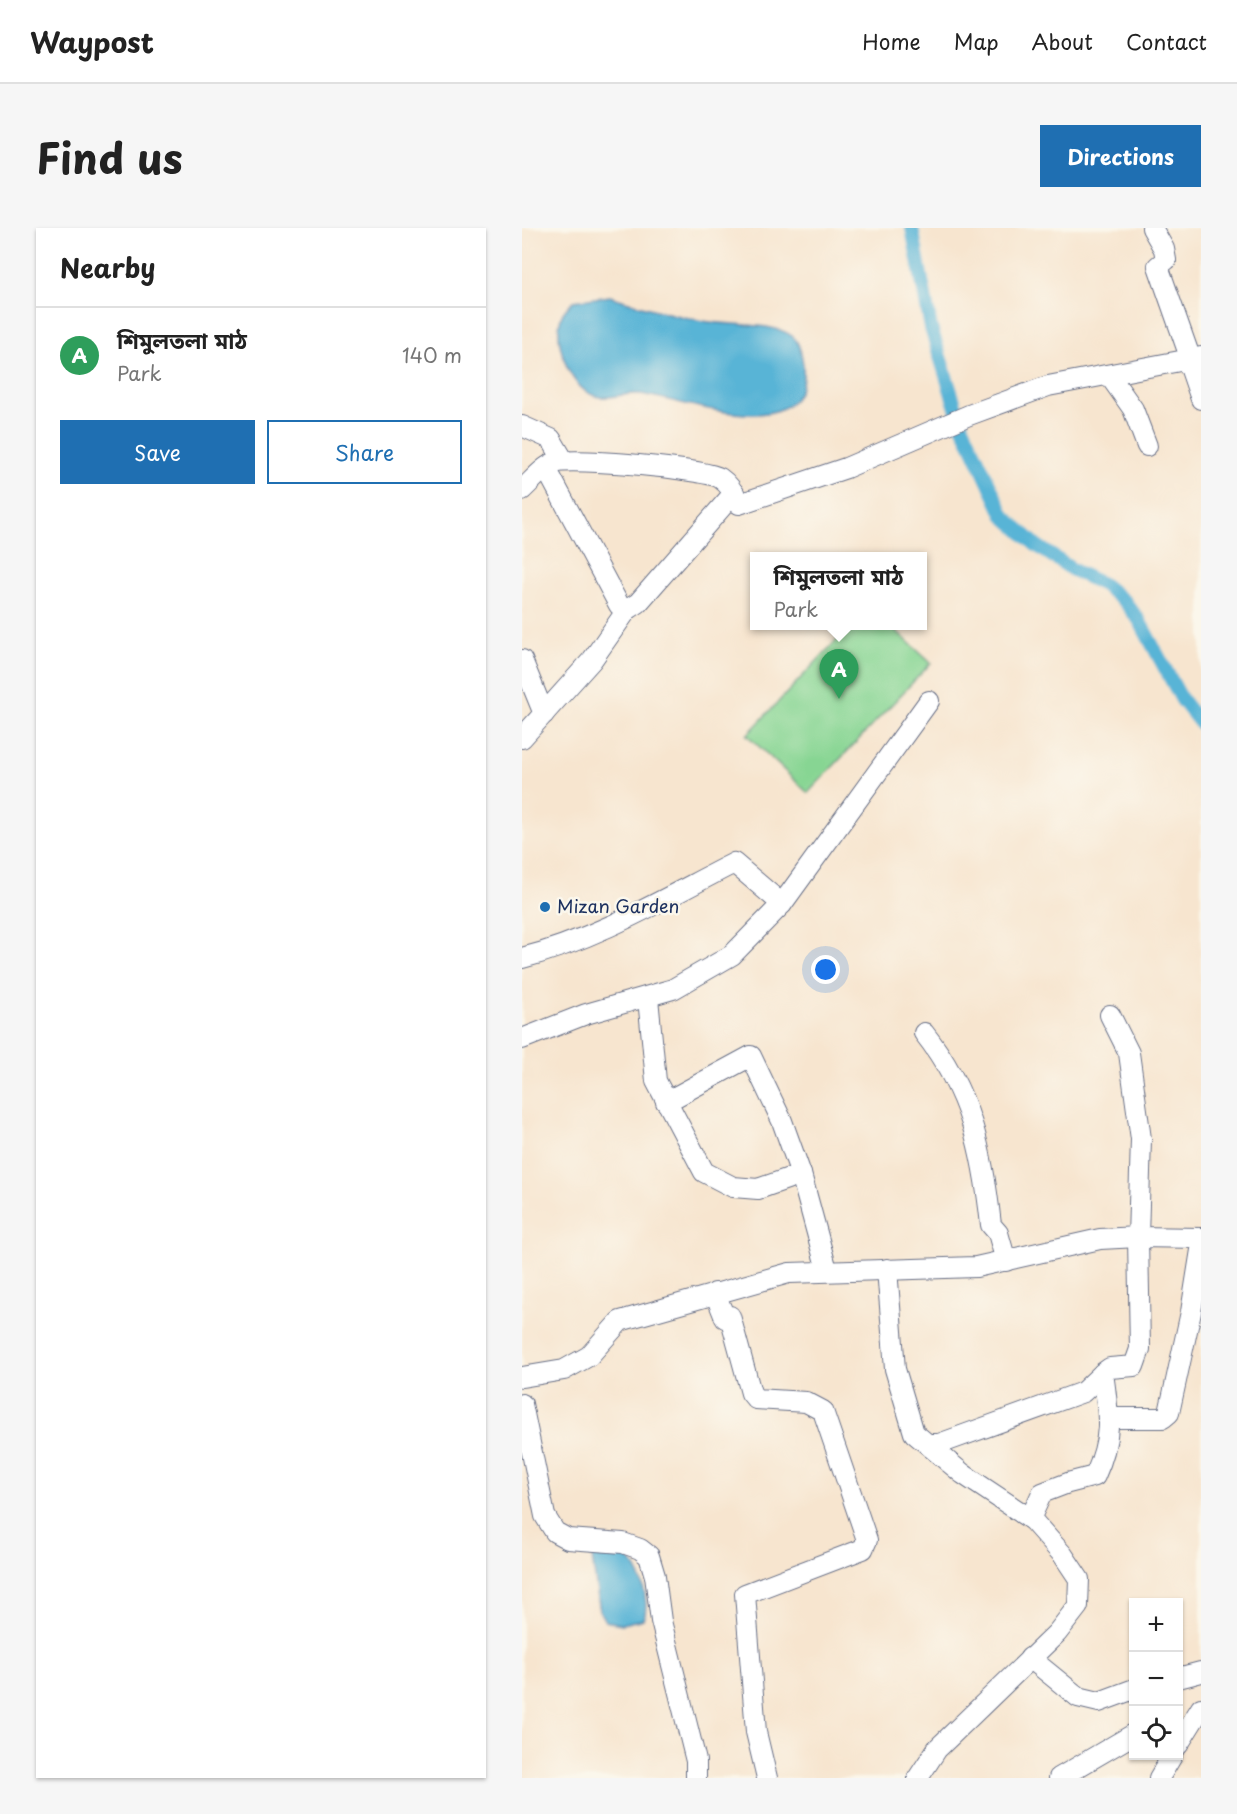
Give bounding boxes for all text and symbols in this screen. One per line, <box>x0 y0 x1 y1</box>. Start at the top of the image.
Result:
text: Waypost <box>30 20 154 63</box>
text: Home <box>862 25 921 57</box>
text: Map <box>954 25 999 57</box>
text: About <box>1032 25 1093 57</box>
text: Contact <box>1126 25 1207 57</box>
text: Find us <box>36 125 183 188</box>
button: Directions <box>1040 125 1201 187</box>
text: Nearby <box>60 248 155 287</box>
text: শিমুলতলা মাঠ <box>117 323 247 356</box>
text: A <box>72 340 87 370</box>
text: 140 m <box>402 340 462 370</box>
text: Park <box>117 358 162 388</box>
button: Save <box>60 420 255 484</box>
button: Share <box>267 420 462 484</box>
popup <box>750 552 927 630</box>
text: শিমুলতলা মাঠ <box>774 559 903 592</box>
text: Park <box>774 594 818 624</box>
pin: A <box>820 650 858 699</box>
place label: Mizan Garden <box>557 892 679 919</box>
marker: Mizan Garden <box>538 900 552 914</box>
your location <box>811 955 840 984</box>
map controls <box>1129 1598 1183 1760</box>
button: + <box>1129 1598 1183 1652</box>
button: − <box>1129 1652 1183 1706</box>
button: locate <box>1129 1706 1183 1760</box>

